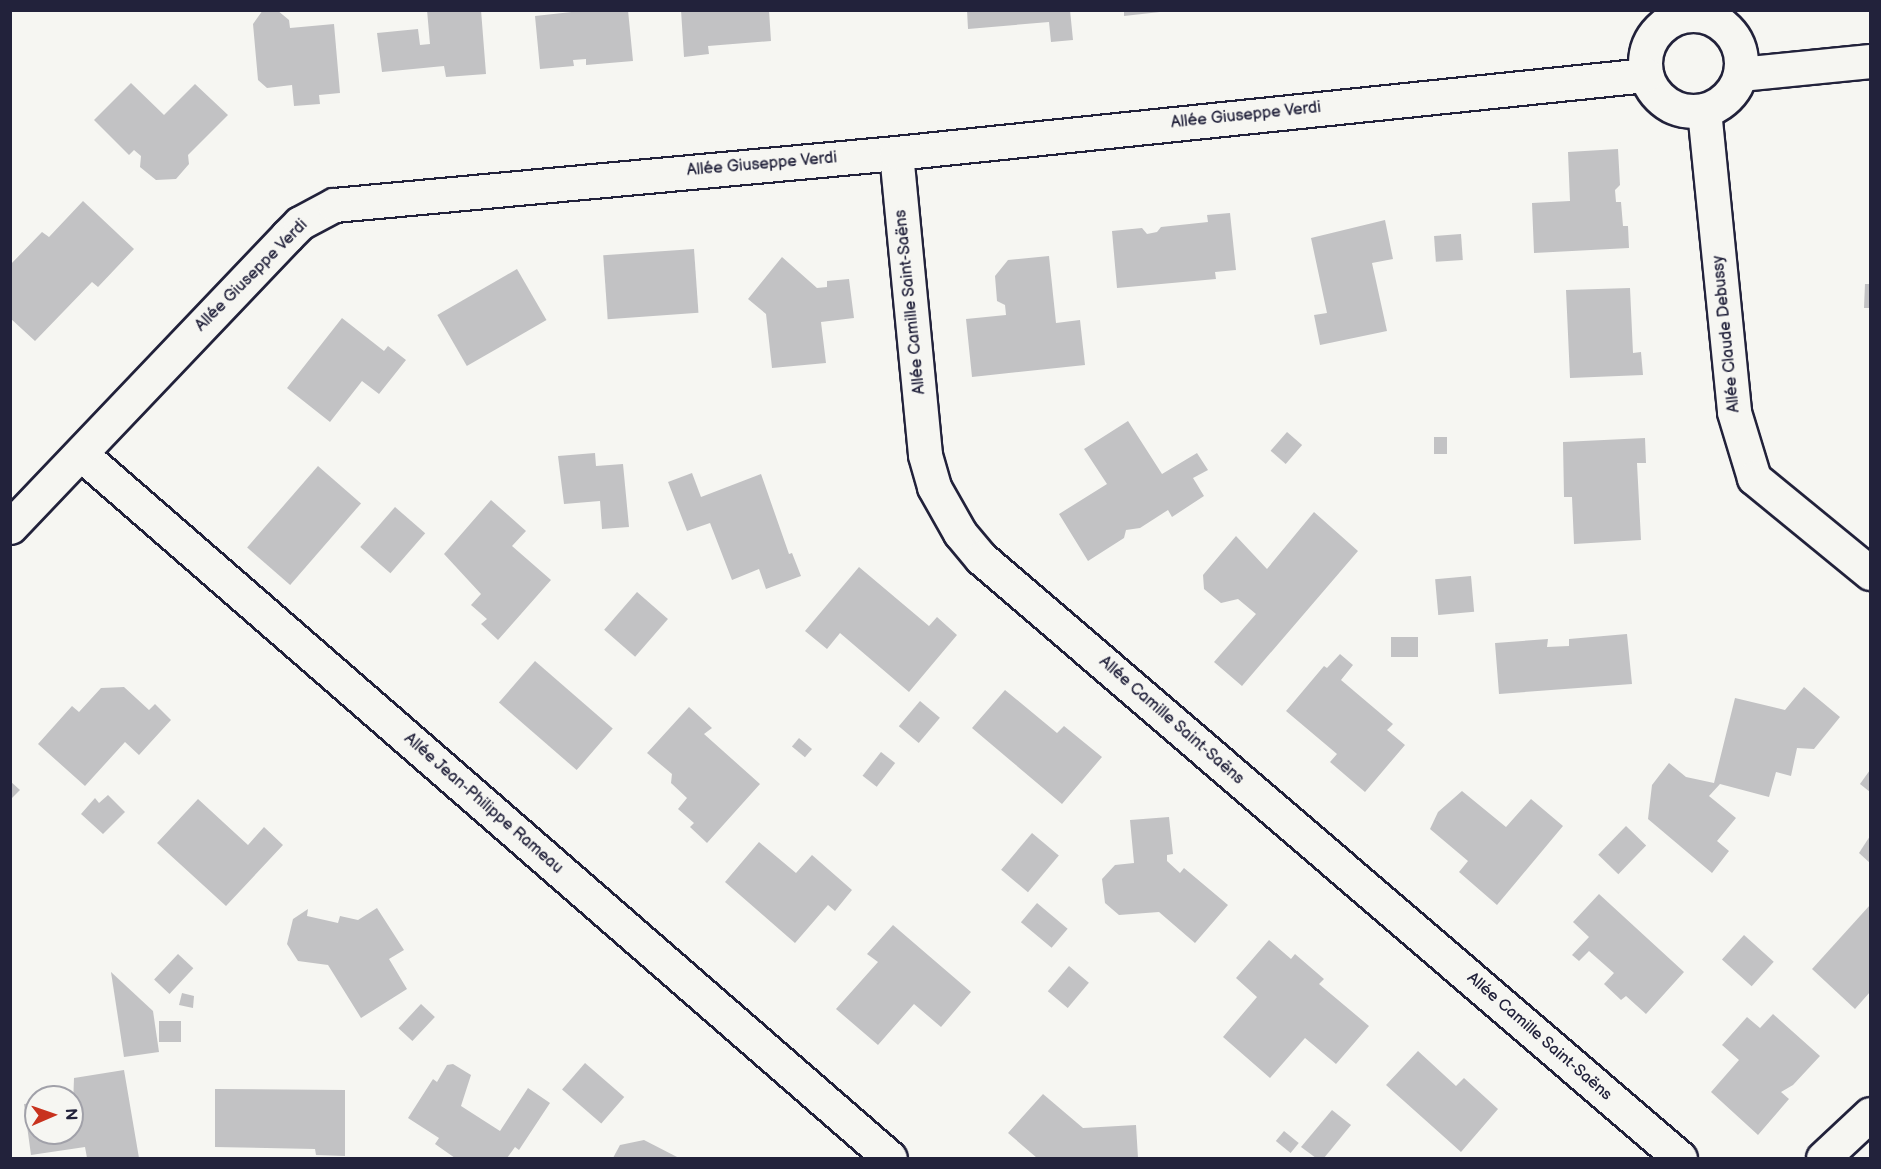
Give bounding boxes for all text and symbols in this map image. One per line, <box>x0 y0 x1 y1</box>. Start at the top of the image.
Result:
street label: Allée Giuseppe Verdi <box>1170 99 1322 133</box>
street label: Allée Giuseppe Verdi <box>686 149 838 181</box>
street label: Allée Camille Saint-Saëns <box>892 208 930 396</box>
street label: Allée Giuseppe Verdi <box>192 216 312 336</box>
street label: Allée Claude Debussy <box>1709 254 1745 414</box>
street label: Allée Camille Saint-Saëns <box>1094 653 1248 789</box>
street label: Allée Jean-Philippe Rameau <box>399 729 567 879</box>
street label: Allée Camille Saint-Saëns <box>1462 969 1616 1105</box>
north arrow <box>24 1085 84 1145</box>
text: N <box>61 1108 80 1121</box>

